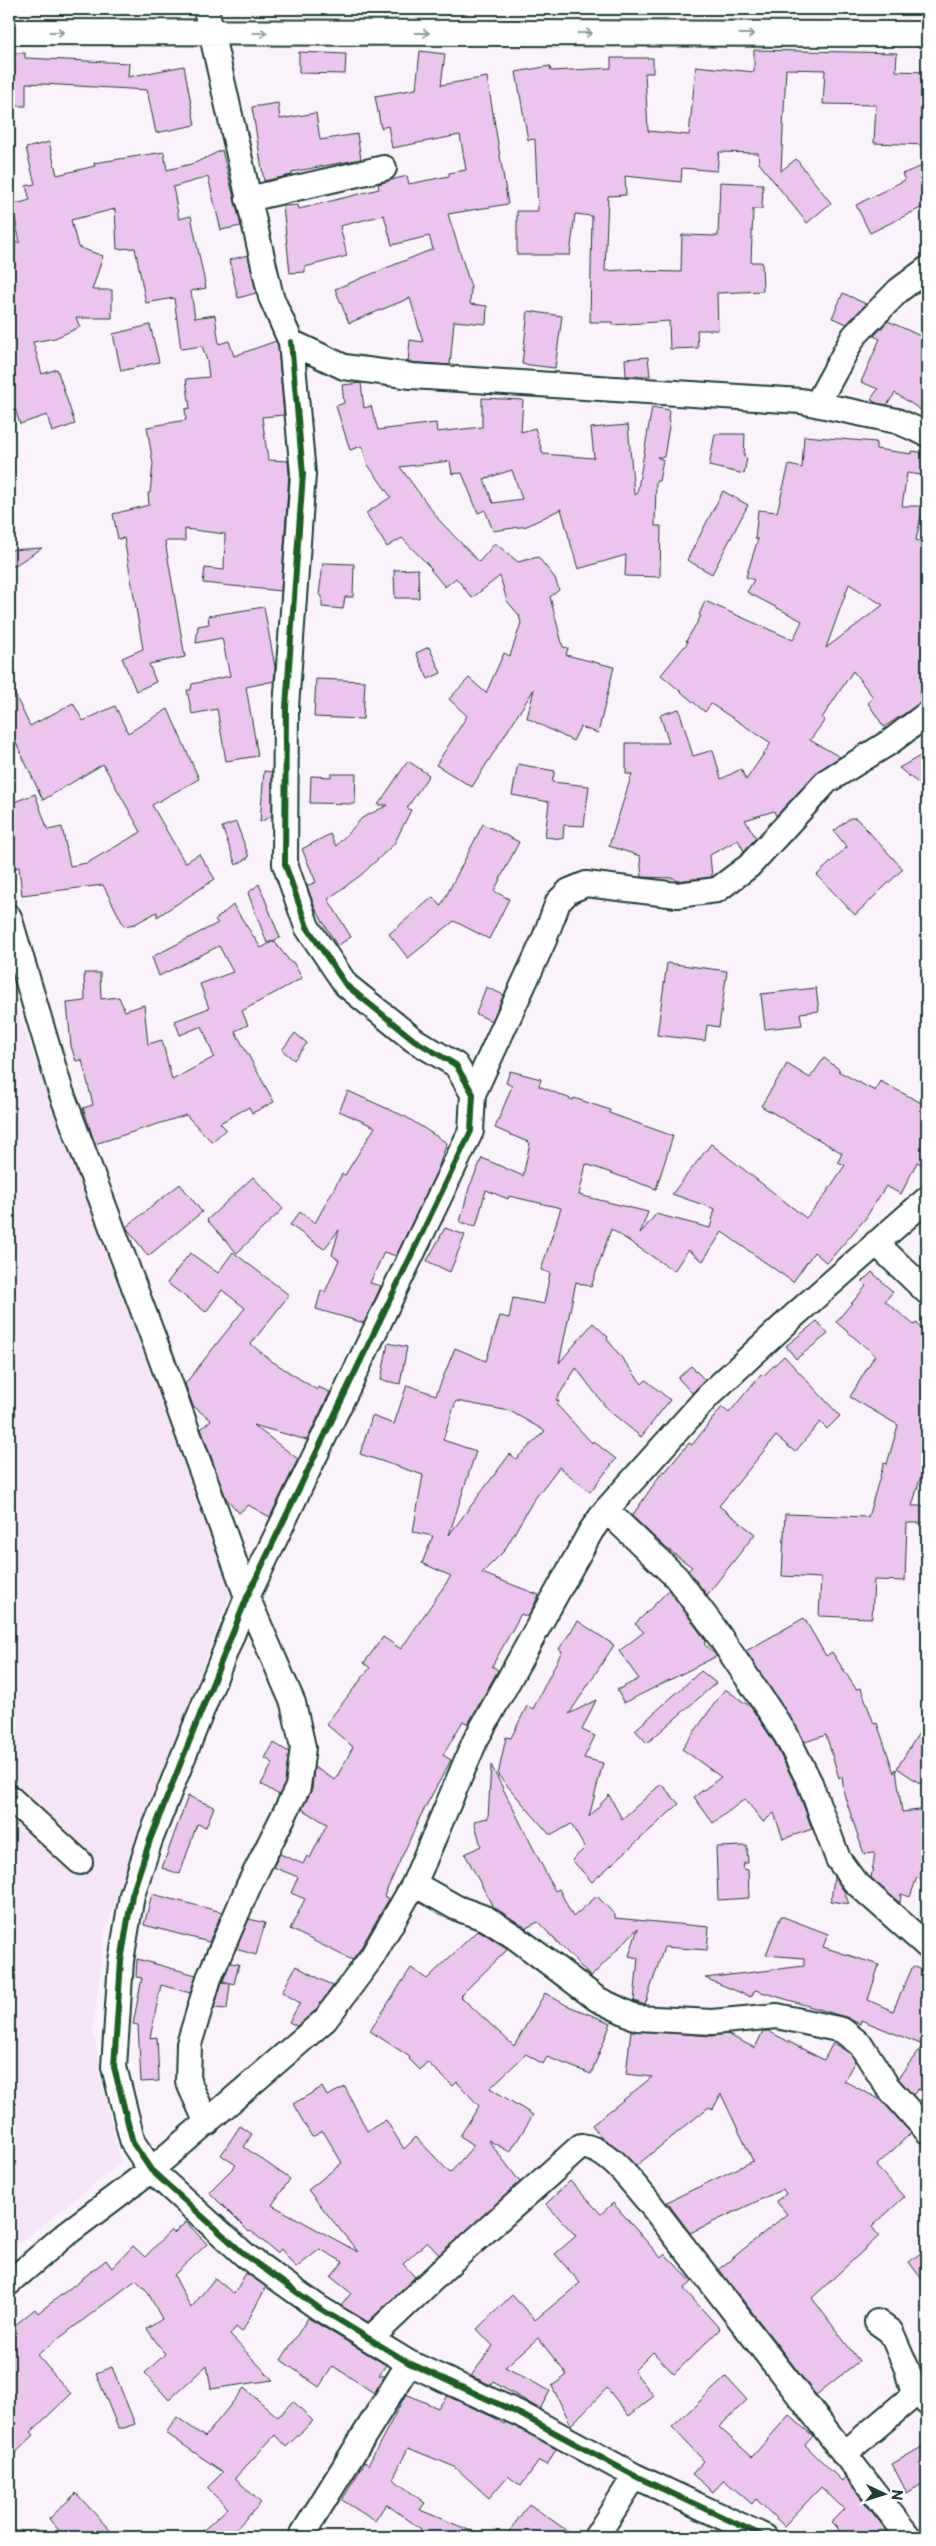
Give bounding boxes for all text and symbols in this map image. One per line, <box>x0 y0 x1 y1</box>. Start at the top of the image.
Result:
one-way arrow <box>49 27 65 37</box>
one-way arrow <box>252 28 268 38</box>
one-way arrow <box>414 28 430 38</box>
one-way arrow <box>576 28 593 38</box>
one-way arrow <box>739 29 755 39</box>
north arrow <box>858 2468 908 2518</box>
text: N <box>887 2489 908 2501</box>

